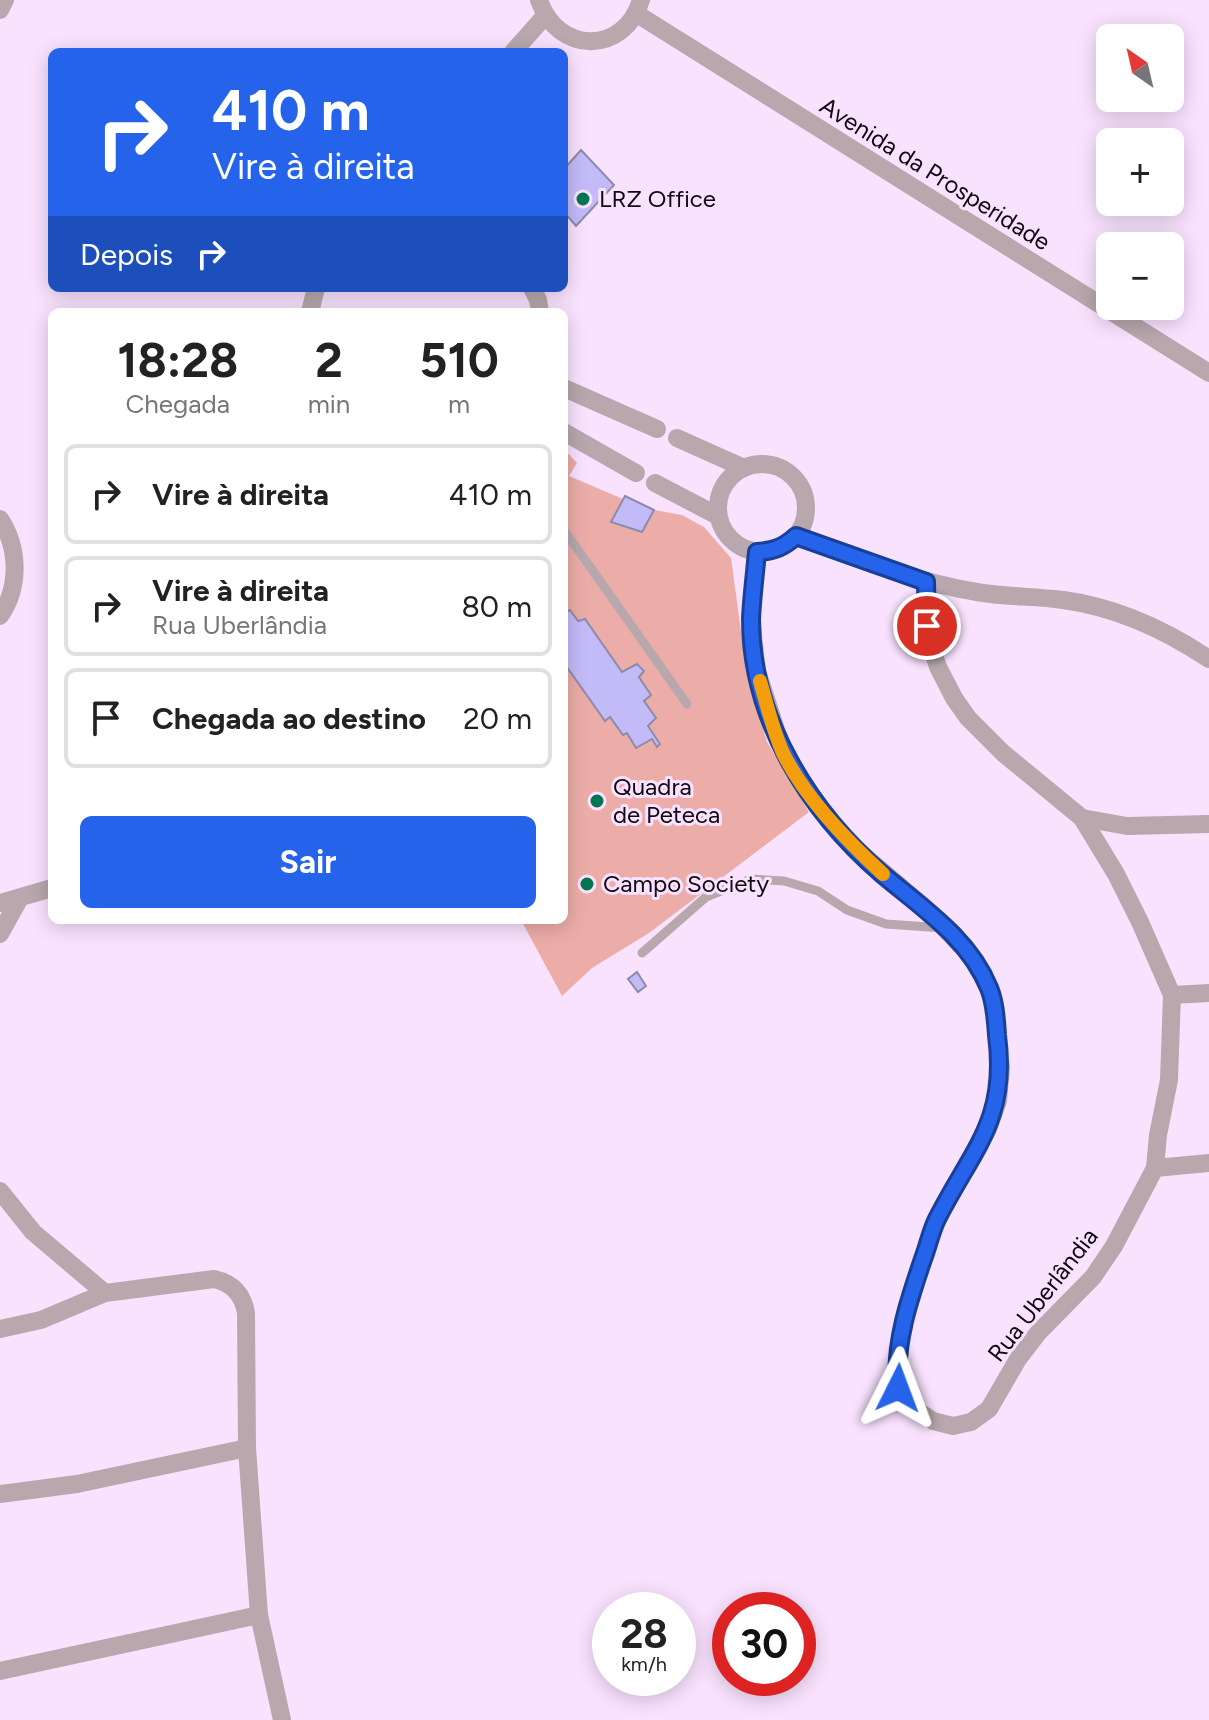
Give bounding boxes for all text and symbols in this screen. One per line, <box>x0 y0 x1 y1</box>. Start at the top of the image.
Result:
north arrow <box>1096 24 1184 112</box>
map controls <box>1096 24 1184 320</box>
text: 410 m <box>212 77 370 144</box>
icon: right <box>80 80 184 184</box>
street label: Avenida da Prosperidade <box>815 91 1056 256</box>
button: + <box>1096 128 1184 216</box>
text: Vire à direita <box>212 145 415 188</box>
place label: LRZ Office <box>599 184 716 213</box>
marker: LRZ Office <box>574 190 592 208</box>
icon: right <box>189 232 233 276</box>
button: − <box>1096 232 1184 320</box>
text: Depois <box>80 236 173 273</box>
text: 18:28 <box>117 331 238 389</box>
text: 2 <box>315 331 343 389</box>
text: 510 <box>420 331 499 389</box>
text: Chegada <box>126 388 230 420</box>
text: min <box>308 388 350 420</box>
text: m <box>448 388 470 420</box>
icon: right <box>84 472 128 516</box>
text: Vire à direita <box>152 476 329 513</box>
text: 410 m <box>449 476 532 513</box>
text: Vire à direita <box>152 572 329 609</box>
icon: right <box>84 584 128 628</box>
text: 80 m <box>461 588 532 625</box>
pin <box>893 592 961 660</box>
icon: arrive <box>905 604 949 648</box>
text: Rua Uberlândia <box>152 609 327 641</box>
icon: arrive <box>84 696 128 740</box>
text: Chegada ao destino <box>152 700 426 737</box>
text: 20 m <box>463 700 532 737</box>
place label: Quadra de Peteca <box>613 772 720 829</box>
marker: Quadra de Peteca <box>588 792 606 810</box>
button: Sair <box>80 816 536 908</box>
place label: Campo Society <box>603 869 769 898</box>
marker: Campo Society <box>578 875 596 893</box>
street label: Rua Uberlândia <box>981 1222 1104 1367</box>
position arrow <box>856 1346 940 1430</box>
speed limit sign: 30 <box>712 1592 816 1696</box>
text: 28 <box>620 1610 668 1658</box>
text: km/h <box>621 1652 667 1676</box>

